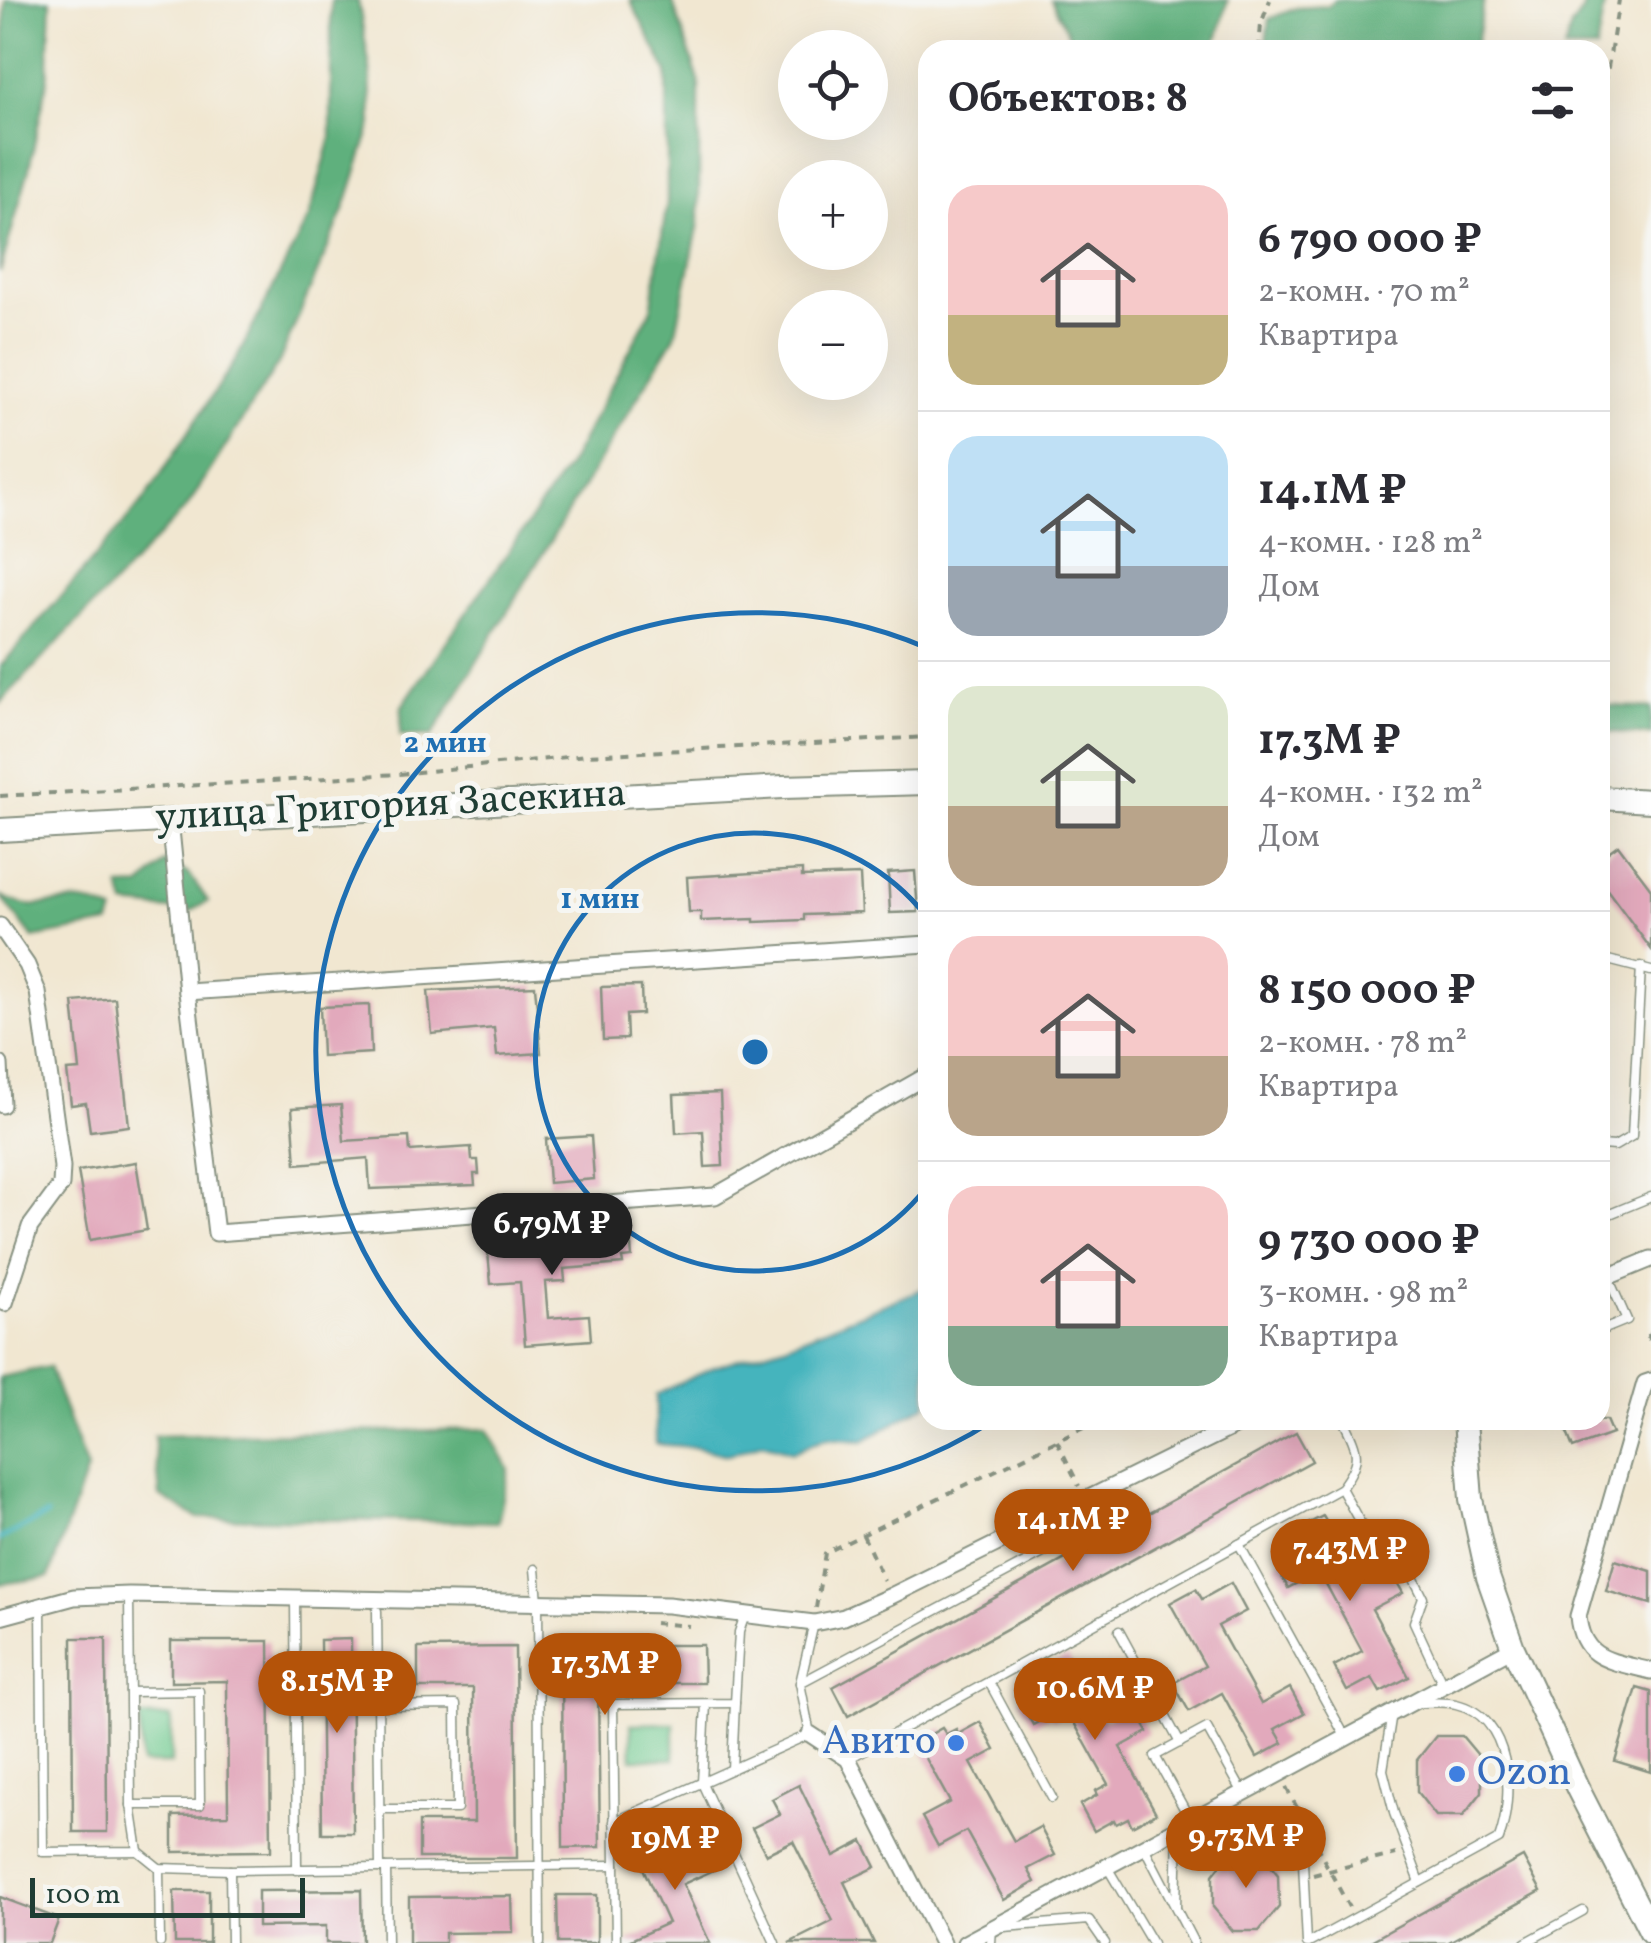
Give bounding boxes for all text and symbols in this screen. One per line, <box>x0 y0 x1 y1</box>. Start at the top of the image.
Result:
map controls <box>778 30 888 400</box>
button: locate <box>778 30 888 140</box>
text: Объектов: 8 <box>948 71 1188 130</box>
icon: filters <box>1525 73 1580 128</box>
button: + <box>778 160 888 270</box>
text: 6 790 000 ₽ <box>1258 212 1482 271</box>
icon: home <box>1028 225 1148 345</box>
text: 2-комн. · 70 m² <box>1258 271 1470 315</box>
button: − <box>778 290 888 400</box>
text: Квартира <box>1258 315 1399 359</box>
text: 14.1M ₽ <box>1258 463 1407 522</box>
icon: home <box>1028 476 1148 596</box>
text: 4-комн. · 128 m² <box>1258 522 1483 566</box>
text: Дом <box>1258 566 1320 610</box>
text: 17.3M ₽ <box>1258 713 1401 772</box>
text: 2 мин <box>404 723 486 765</box>
icon: home <box>1028 726 1148 846</box>
street label: улица Григория Засекина <box>154 767 628 847</box>
text: 4-комн. · 132 m² <box>1258 772 1483 816</box>
text: Дом <box>1258 816 1320 860</box>
text: 1 мин <box>560 879 640 921</box>
text: 8 150 000 ₽ <box>1258 963 1476 1022</box>
icon: home <box>1028 976 1148 1096</box>
text: 2-комн. · 78 m² <box>1258 1022 1467 1066</box>
centre of rings <box>737 1034 773 1070</box>
text: Квартира <box>1258 1066 1399 1110</box>
pin: 6.79M ₽ <box>460 1193 644 1278</box>
text: 6.79M ₽ <box>493 1203 611 1247</box>
text: 9 730 000 ₽ <box>1258 1213 1480 1272</box>
icon: home <box>1028 1226 1148 1346</box>
text: 3-комн. · 98 m² <box>1258 1272 1468 1316</box>
text: Квартира <box>1258 1316 1399 1360</box>
pin: 14.1M ₽ <box>981 1489 1165 1574</box>
text: 14.1M ₽ <box>1016 1499 1130 1543</box>
pin: 7.43M ₽ <box>1258 1519 1442 1604</box>
text: 7.43M ₽ <box>1292 1529 1408 1573</box>
pin: 17.3M ₽ <box>513 1633 697 1718</box>
text: 17.3M ₽ <box>550 1643 660 1687</box>
pin: 8.15M ₽ <box>245 1651 429 1736</box>
pin: 10.6M ₽ <box>1003 1658 1187 1743</box>
text: 8.15M ₽ <box>280 1661 394 1705</box>
text: 10.6M ₽ <box>1036 1668 1154 1712</box>
place label: Авито <box>822 1715 936 1771</box>
marker: Авито <box>945 1732 967 1754</box>
place label: Ozon <box>1477 1746 1571 1802</box>
marker: Ozon <box>1446 1763 1468 1785</box>
pin: 9.73M ₽ <box>1154 1806 1338 1891</box>
pin: 19M ₽ <box>605 1808 745 1893</box>
text: 9.73M ₽ <box>1188 1816 1304 1860</box>
text: 19M ₽ <box>630 1818 720 1862</box>
scale bar <box>30 1873 305 1918</box>
text: 100 m <box>45 1876 120 1915</box>

